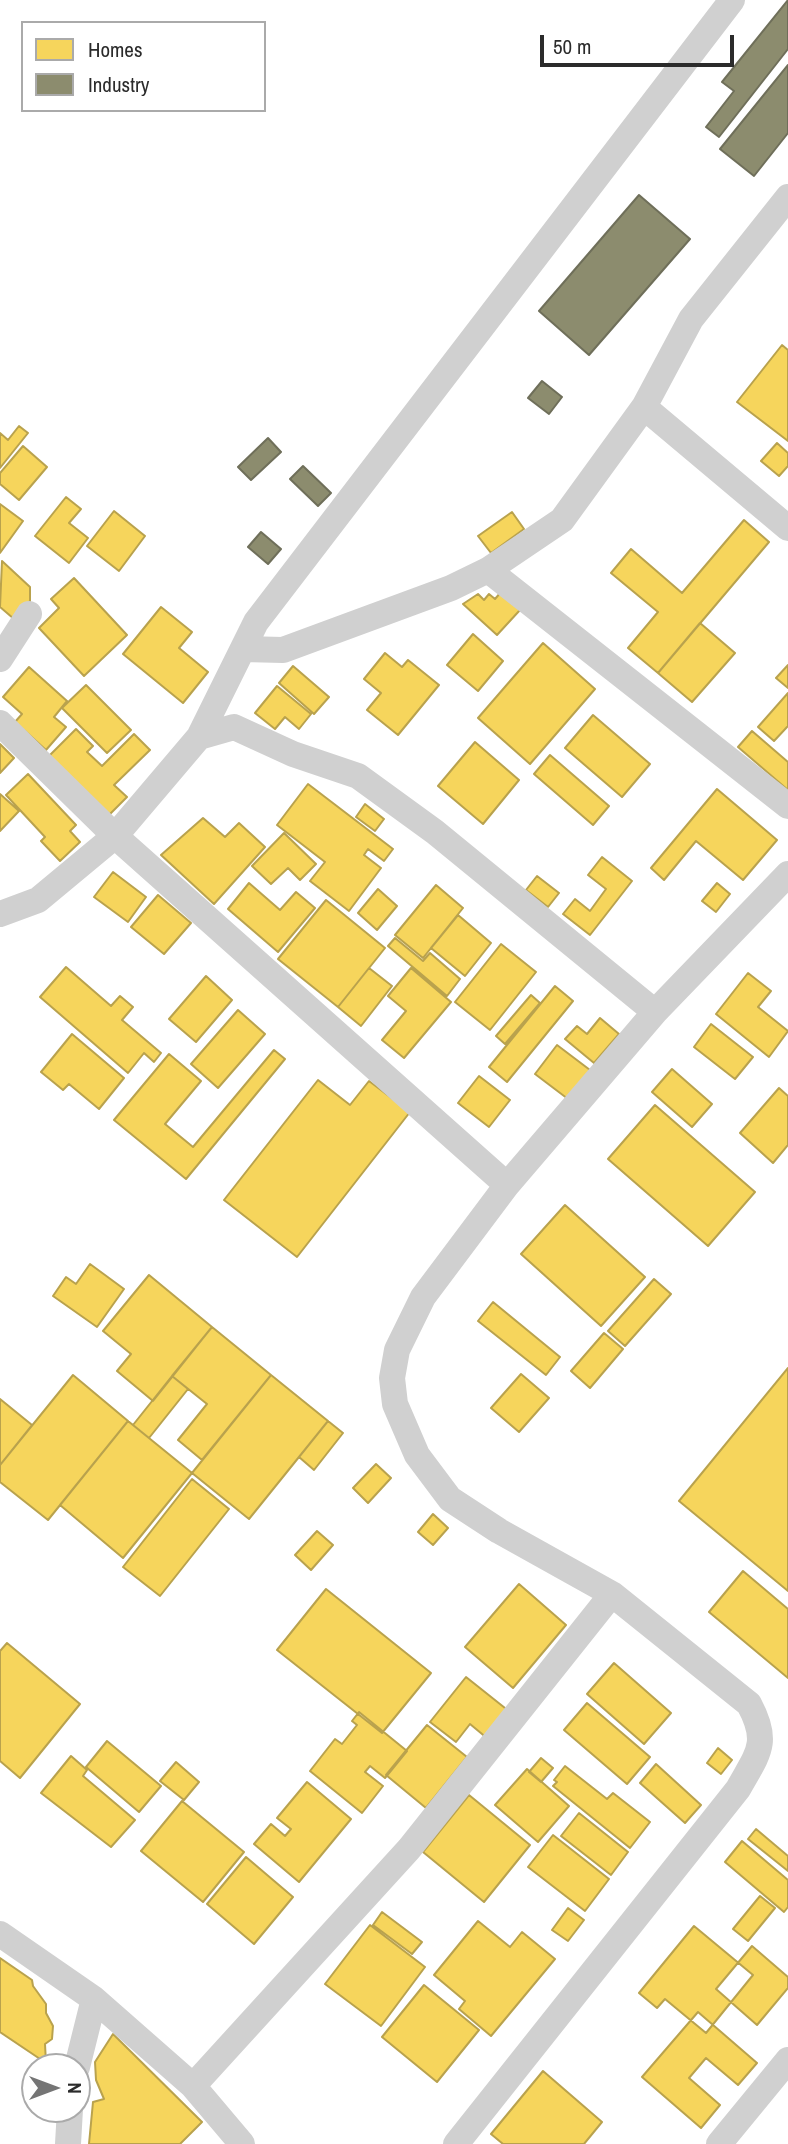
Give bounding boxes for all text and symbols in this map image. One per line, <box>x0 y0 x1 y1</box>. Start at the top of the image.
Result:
legend <box>21 21 266 112</box>
scale bar <box>543 21 737 65</box>
text: 50 m <box>553 32 591 61</box>
text: Homes <box>88 35 143 64</box>
text: Industry <box>88 70 149 99</box>
north arrow <box>21 2053 91 2123</box>
text: N <box>62 2082 88 2094</box>

